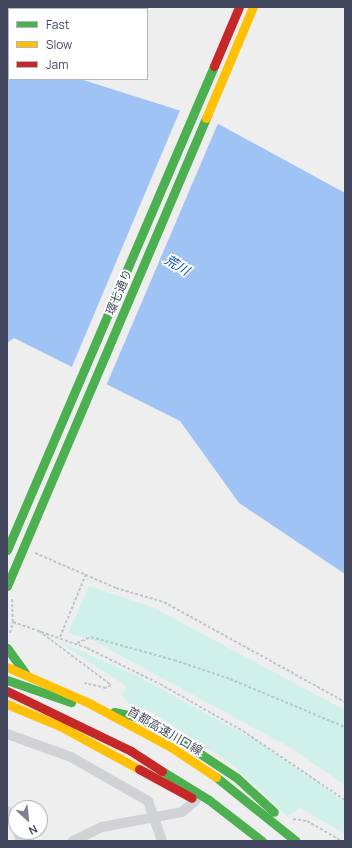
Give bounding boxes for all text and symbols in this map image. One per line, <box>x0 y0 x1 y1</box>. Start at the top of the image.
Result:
legend <box>8 8 148 80</box>
text: Fast <box>46 16 70 33</box>
text: Slow <box>46 36 72 53</box>
text: Jam <box>46 56 68 73</box>
water label: 荒川 <box>162 252 192 278</box>
street label: 環七通り <box>103 267 135 317</box>
street label: 首都高速川口線 <box>125 704 205 758</box>
north arrow <box>8 800 48 840</box>
text: N <box>26 822 40 839</box>

